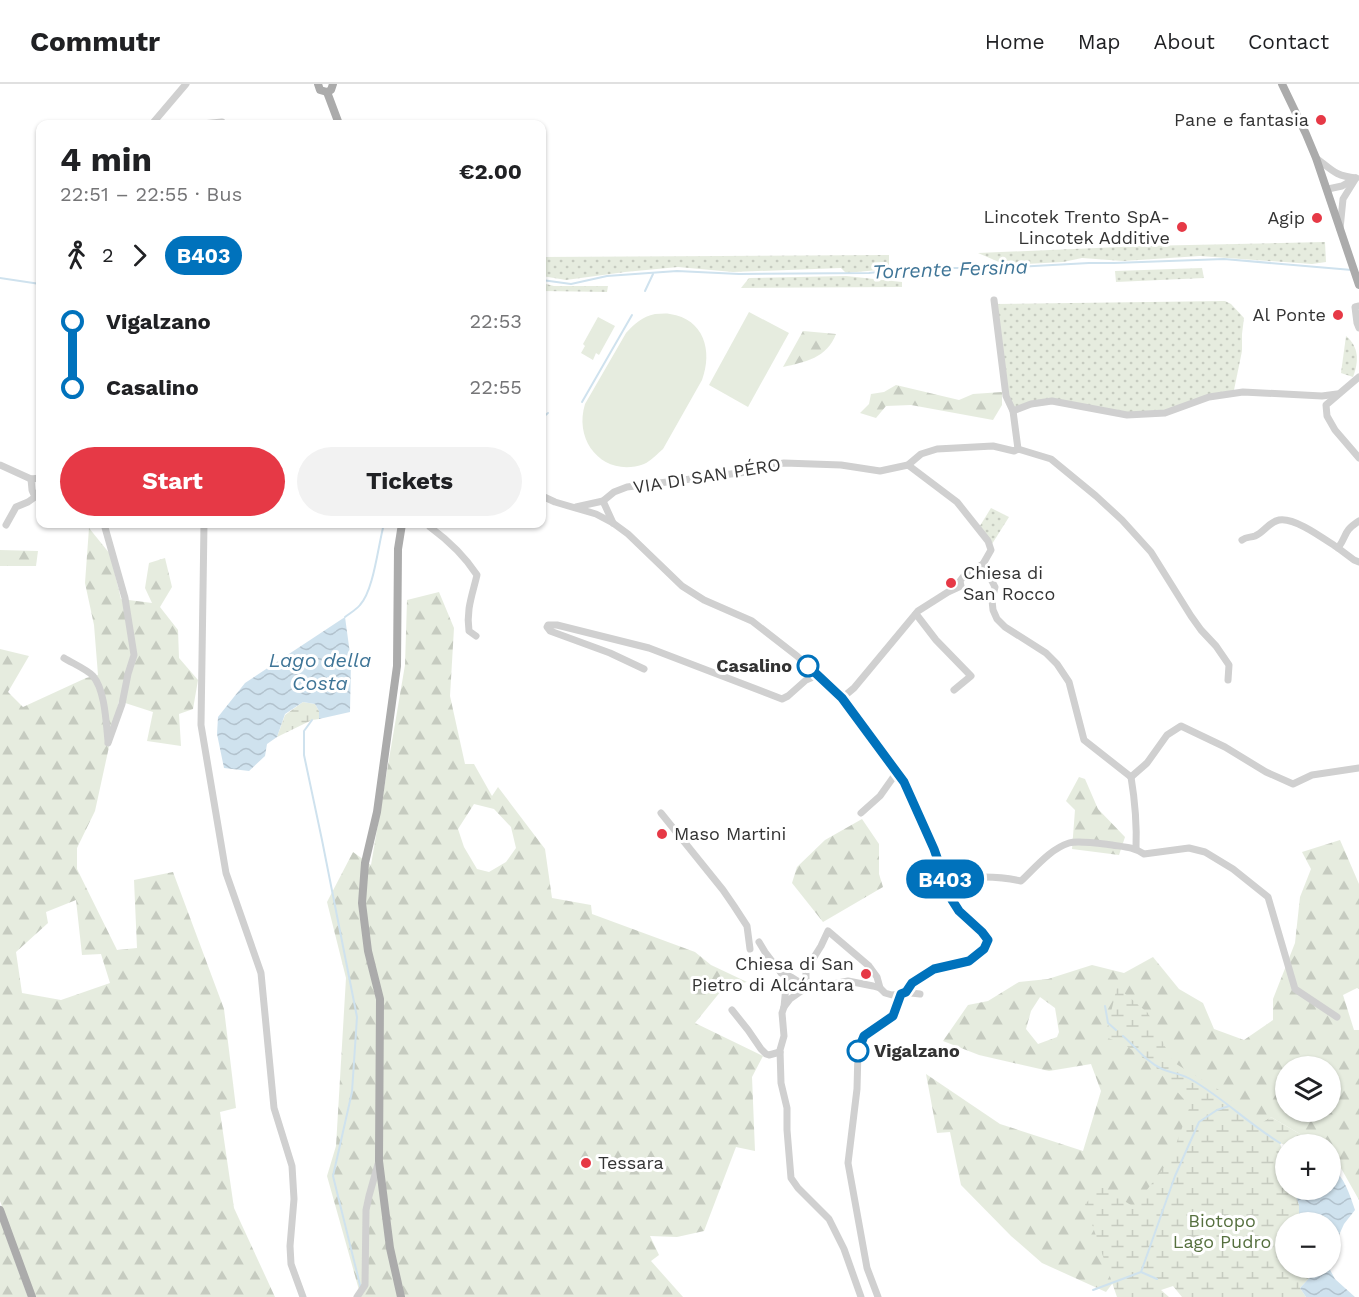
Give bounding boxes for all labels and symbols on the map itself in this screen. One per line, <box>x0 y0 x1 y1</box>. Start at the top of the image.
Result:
place label: Pane e fantasia <box>1174 109 1309 130</box>
marker: Pane e fantasia <box>1314 113 1328 127</box>
place label: Lincotek Trento SpA- Lincotek Additive <box>983 206 1170 248</box>
place label: Agip <box>1267 207 1305 228</box>
marker: Agip <box>1310 211 1324 225</box>
marker: Lincotek Trento SpA- Lincotek Additive <box>1175 220 1189 234</box>
water label: Torrente Fersina <box>872 254 1028 284</box>
place label: Al Ponte <box>1253 304 1326 325</box>
marker: Al Ponte <box>1331 308 1345 322</box>
street label: VIA DI SAN PÉRO <box>632 453 782 498</box>
place label: Chiesa di San Rocco <box>963 562 1055 604</box>
marker: Chiesa di San Rocco <box>944 576 958 590</box>
water label: Lago della Costa <box>269 648 371 695</box>
place label: Casalino <box>716 655 792 676</box>
marker: Casalino <box>797 655 819 677</box>
place label: Maso Martini <box>674 823 786 844</box>
marker: Maso Martini <box>655 827 669 841</box>
line badge: B403 <box>903 860 987 898</box>
place label: Chiesa di San Pietro di Alcántara <box>691 953 854 995</box>
marker: Chiesa di San Pietro di Alcántara <box>859 967 873 981</box>
marker: Vigalzano <box>847 1040 869 1062</box>
place label: Vigalzano <box>874 1040 960 1061</box>
place label: Tessara <box>598 1152 664 1173</box>
marker: Tessara <box>579 1156 593 1170</box>
park label: Biotopo Lago Pudro <box>1173 1210 1271 1252</box>

